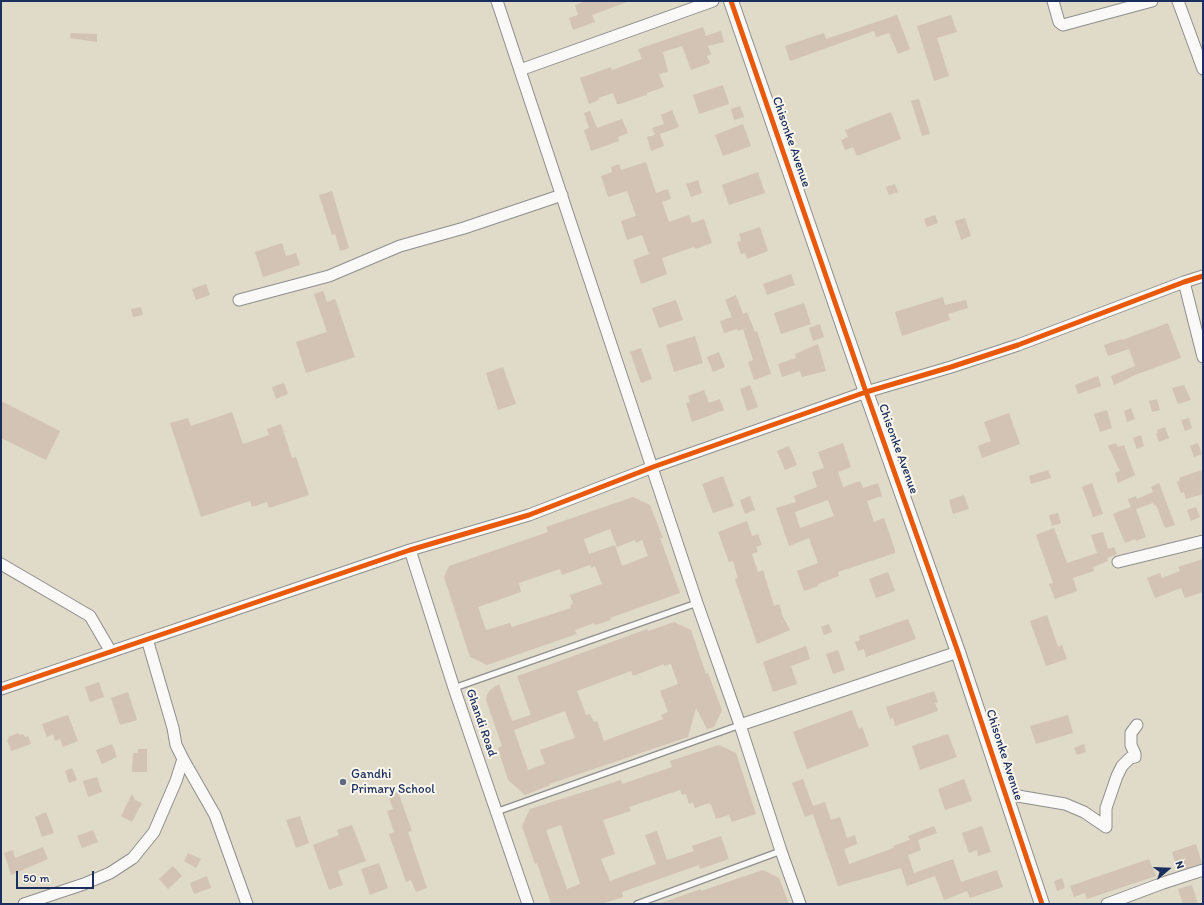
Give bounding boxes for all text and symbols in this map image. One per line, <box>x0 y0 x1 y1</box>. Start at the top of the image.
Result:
street label: Chisonke Avenue <box>768 95 814 189</box>
street label: Chisonke Avenue <box>874 402 922 496</box>
street label: Ghandi Road <box>462 687 500 759</box>
street label: Chisonke Avenue <box>982 707 1026 803</box>
place label: Gandhi Primary School <box>351 767 435 798</box>
marker: Gandhi Primary School <box>338 777 348 787</box>
north arrow <box>1148 849 1188 889</box>
text: N <box>1172 859 1187 871</box>
scale bar <box>18 863 96 889</box>
text: 50 m <box>23 871 49 885</box>

